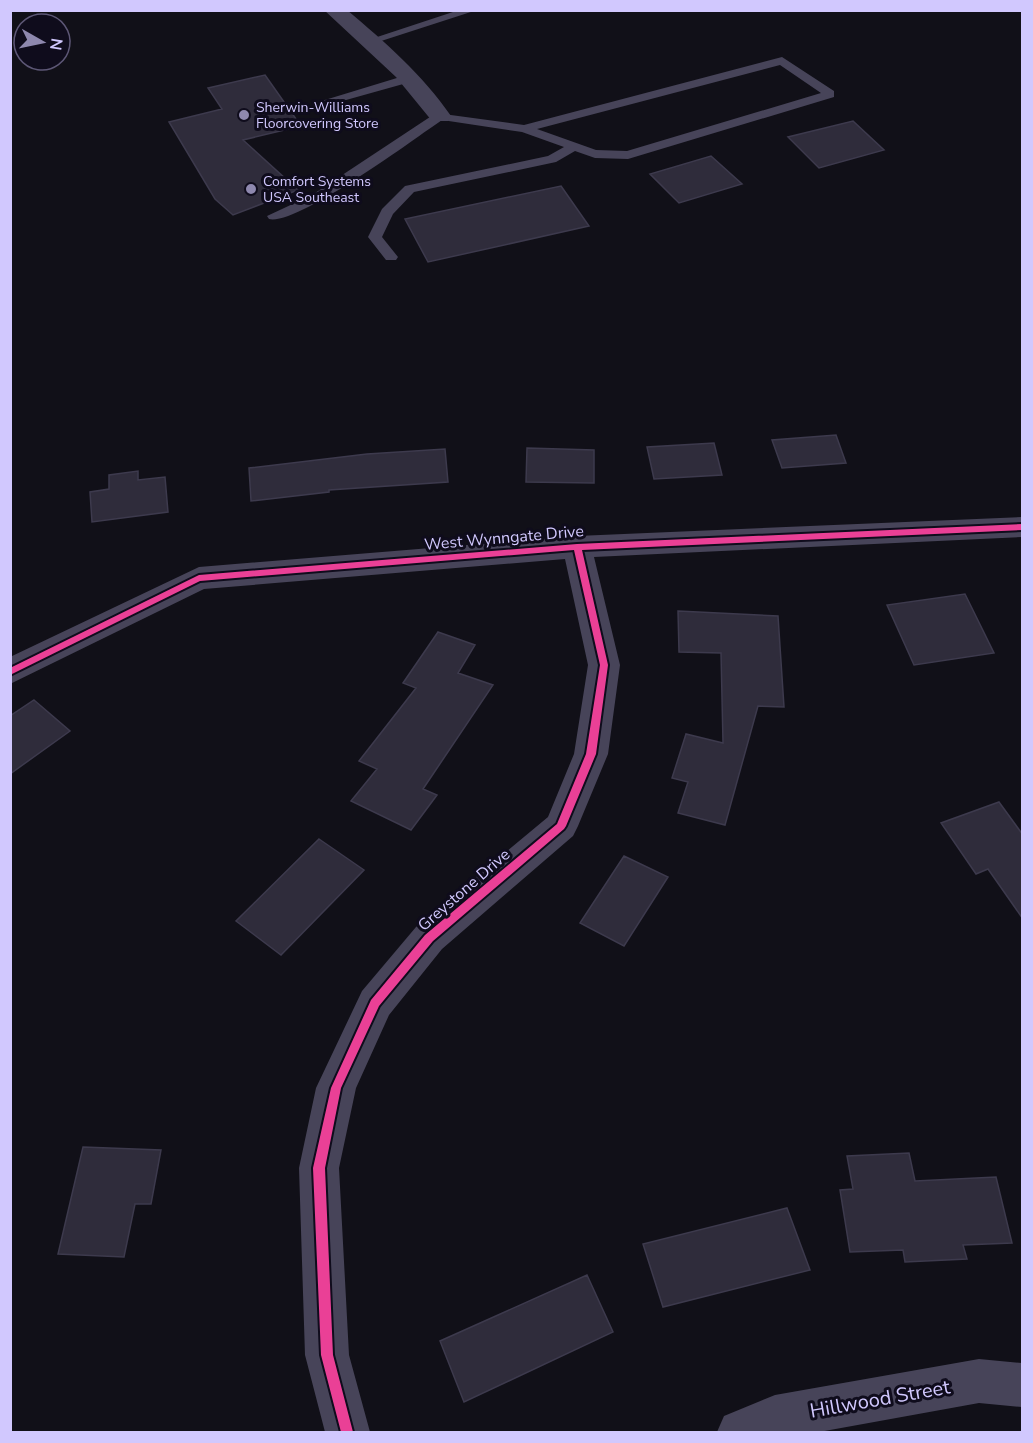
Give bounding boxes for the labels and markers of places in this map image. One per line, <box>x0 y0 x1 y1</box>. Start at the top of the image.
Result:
place label: Sherwin-Williams Floorcovering Store <box>256 98 378 133</box>
marker: Sherwin-Williams Floorcovering Store <box>237 108 251 122</box>
place label: Comfort Systems USA Southeast <box>263 172 371 207</box>
marker: Comfort Systems USA Southeast <box>244 182 258 196</box>

